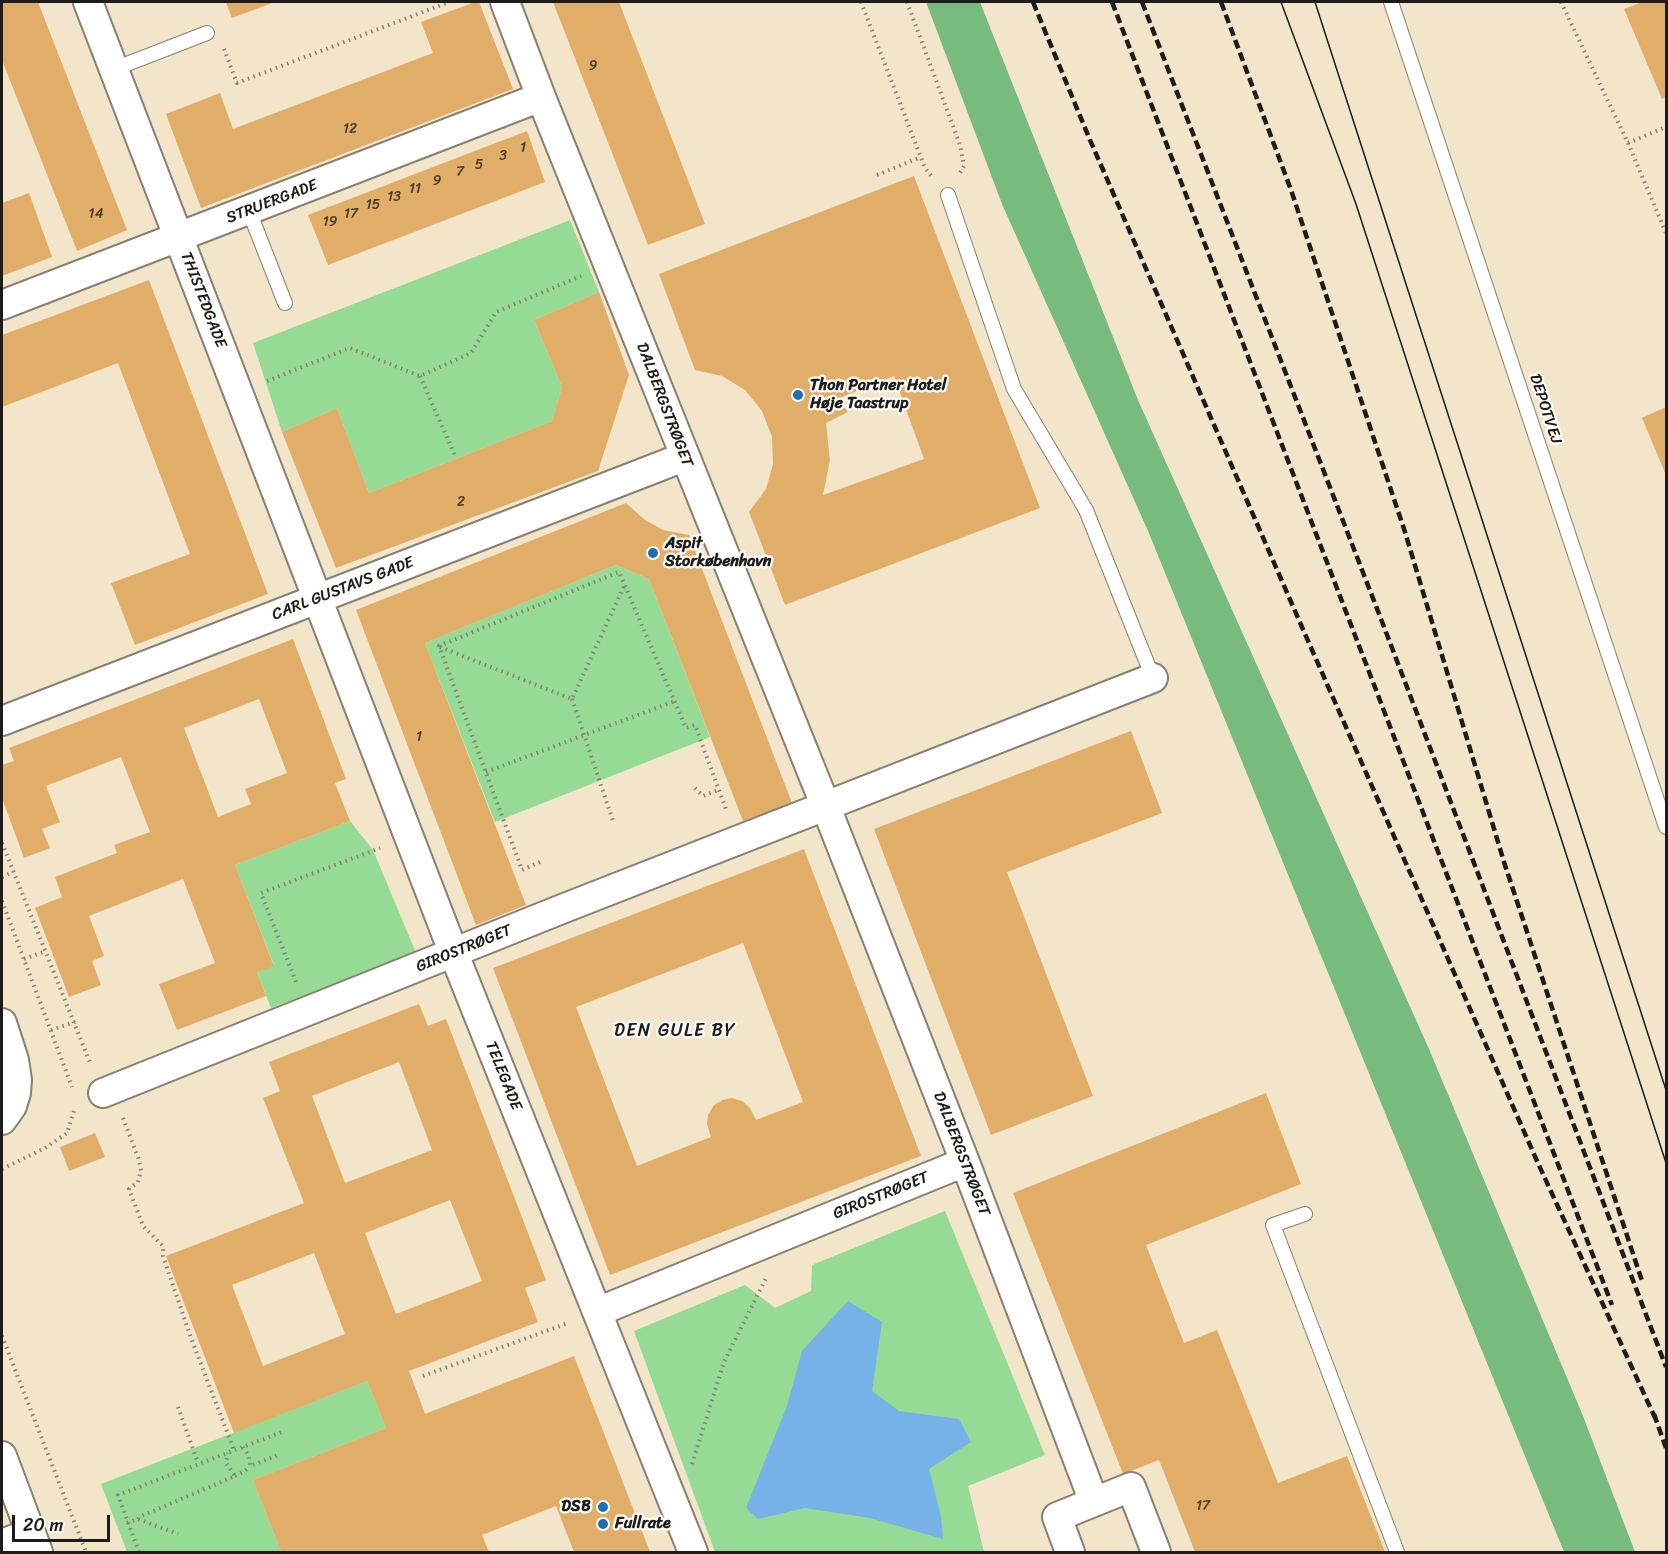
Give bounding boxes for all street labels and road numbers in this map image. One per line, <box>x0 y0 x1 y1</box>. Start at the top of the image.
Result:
street label: STRUERGADE <box>224 176 320 228</box>
street label: THISTEDGADE <box>176 249 230 351</box>
street label: DALBERGSTRØGET <box>631 340 697 470</box>
street label: DEPOTVEJ <box>1525 372 1565 446</box>
street label: CARL GUSTAVS GADE <box>269 553 417 625</box>
street label: GIROSTRØGET <box>413 921 515 977</box>
street label: TELEGADE <box>480 1039 526 1113</box>
street label: DALBERGSTRØGET <box>928 1089 994 1219</box>
street label: GIROSTRØGET <box>830 1168 932 1224</box>

